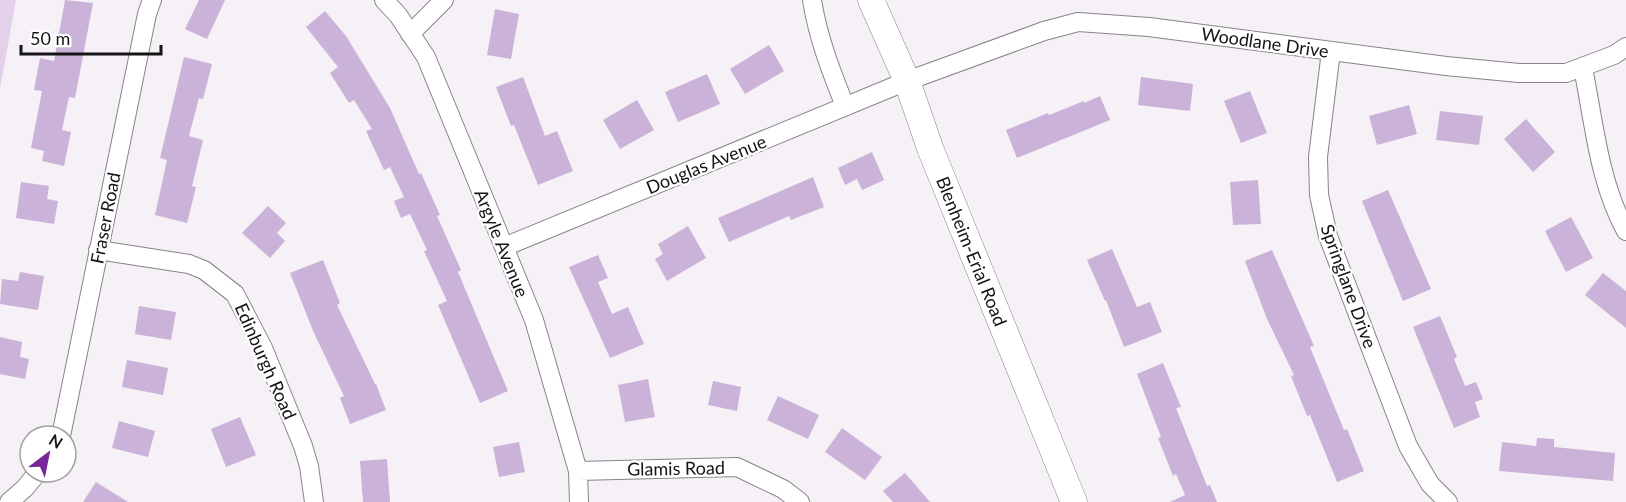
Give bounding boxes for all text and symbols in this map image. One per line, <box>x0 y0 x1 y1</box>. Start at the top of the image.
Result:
scale bar <box>21 18 160 56</box>
street label: Woodlane Drive <box>1200 22 1330 62</box>
text: 50 m <box>30 27 70 49</box>
street label: Douglas Avenue <box>643 130 769 198</box>
street label: Fraser Road <box>85 170 125 266</box>
street label: Blenheim-Erial Road <box>932 173 1012 329</box>
street label: Argyle Avenue <box>470 186 534 300</box>
street label: Springlane Drive <box>1316 221 1382 351</box>
street label: Edinburgh Road <box>231 299 301 423</box>
north arrow <box>18 424 78 484</box>
text: N <box>46 430 66 452</box>
street label: Glamis Road <box>627 456 725 480</box>

